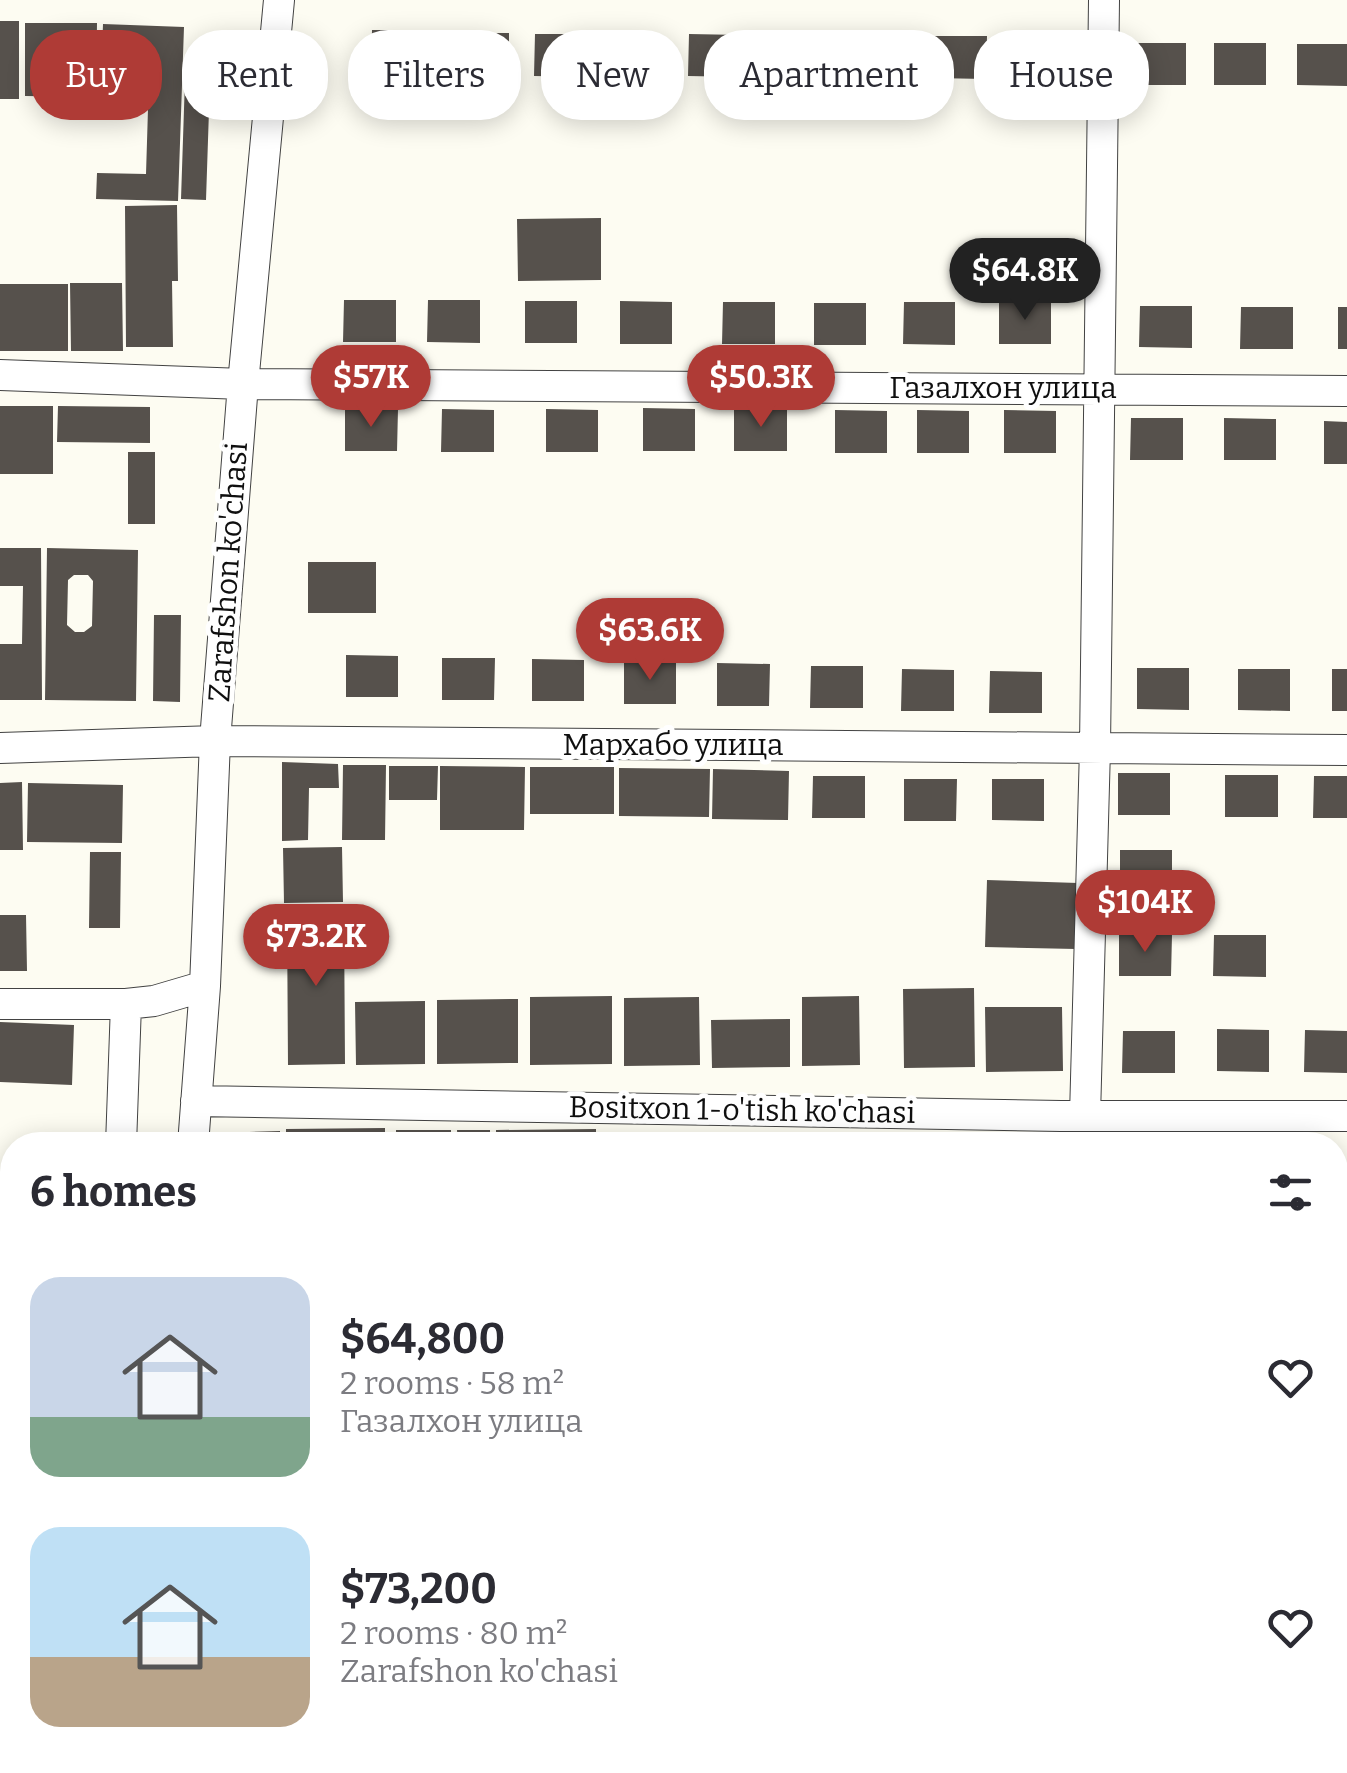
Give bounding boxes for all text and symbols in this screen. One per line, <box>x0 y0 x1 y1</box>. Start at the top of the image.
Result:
chip: Buy <box>30 30 162 120</box>
chip: Rent <box>182 30 328 120</box>
chip: Filters <box>348 30 521 120</box>
chip: New <box>541 30 684 120</box>
chip: Apartment <box>704 30 954 120</box>
chip: House <box>974 30 1149 120</box>
pin: $64.8K <box>944 238 1106 323</box>
text: $64.8K <box>971 251 1079 289</box>
pin: $57K <box>312 345 430 430</box>
pin: $50.3K <box>680 345 842 430</box>
text: $57K <box>333 358 409 396</box>
text: $50.3K <box>709 358 813 396</box>
street label: Газалхон улица <box>889 370 1117 406</box>
street label: Zarafshon ko'chasi <box>201 441 255 703</box>
pin: $63.6K <box>569 598 731 683</box>
text: $63.6K <box>598 611 702 649</box>
street label: Мархабо улица <box>562 727 784 763</box>
pin: $104K <box>1075 870 1215 955</box>
text: $104K <box>1097 883 1193 921</box>
pin: $73.2K <box>235 904 397 989</box>
text: $73.2K <box>265 917 367 955</box>
street label: Bositxon 1-o'tish ko'chasi <box>568 1089 916 1131</box>
icon: filters <box>1263 1165 1318 1220</box>
text: 6 homes <box>30 1167 197 1217</box>
text: $64,800 <box>340 1314 505 1364</box>
icon: home <box>110 1317 230 1437</box>
icon: heart <box>1263 1350 1318 1405</box>
text: 2 rooms · 58 m² <box>340 1364 564 1402</box>
text: Газалхон улица <box>340 1402 583 1440</box>
text: $73,200 <box>340 1564 497 1614</box>
icon: home <box>110 1567 230 1687</box>
icon: heart <box>1263 1600 1318 1655</box>
text: 2 rooms · 80 m² <box>340 1614 567 1652</box>
text: Zarafshon ko'chasi <box>340 1652 618 1690</box>

